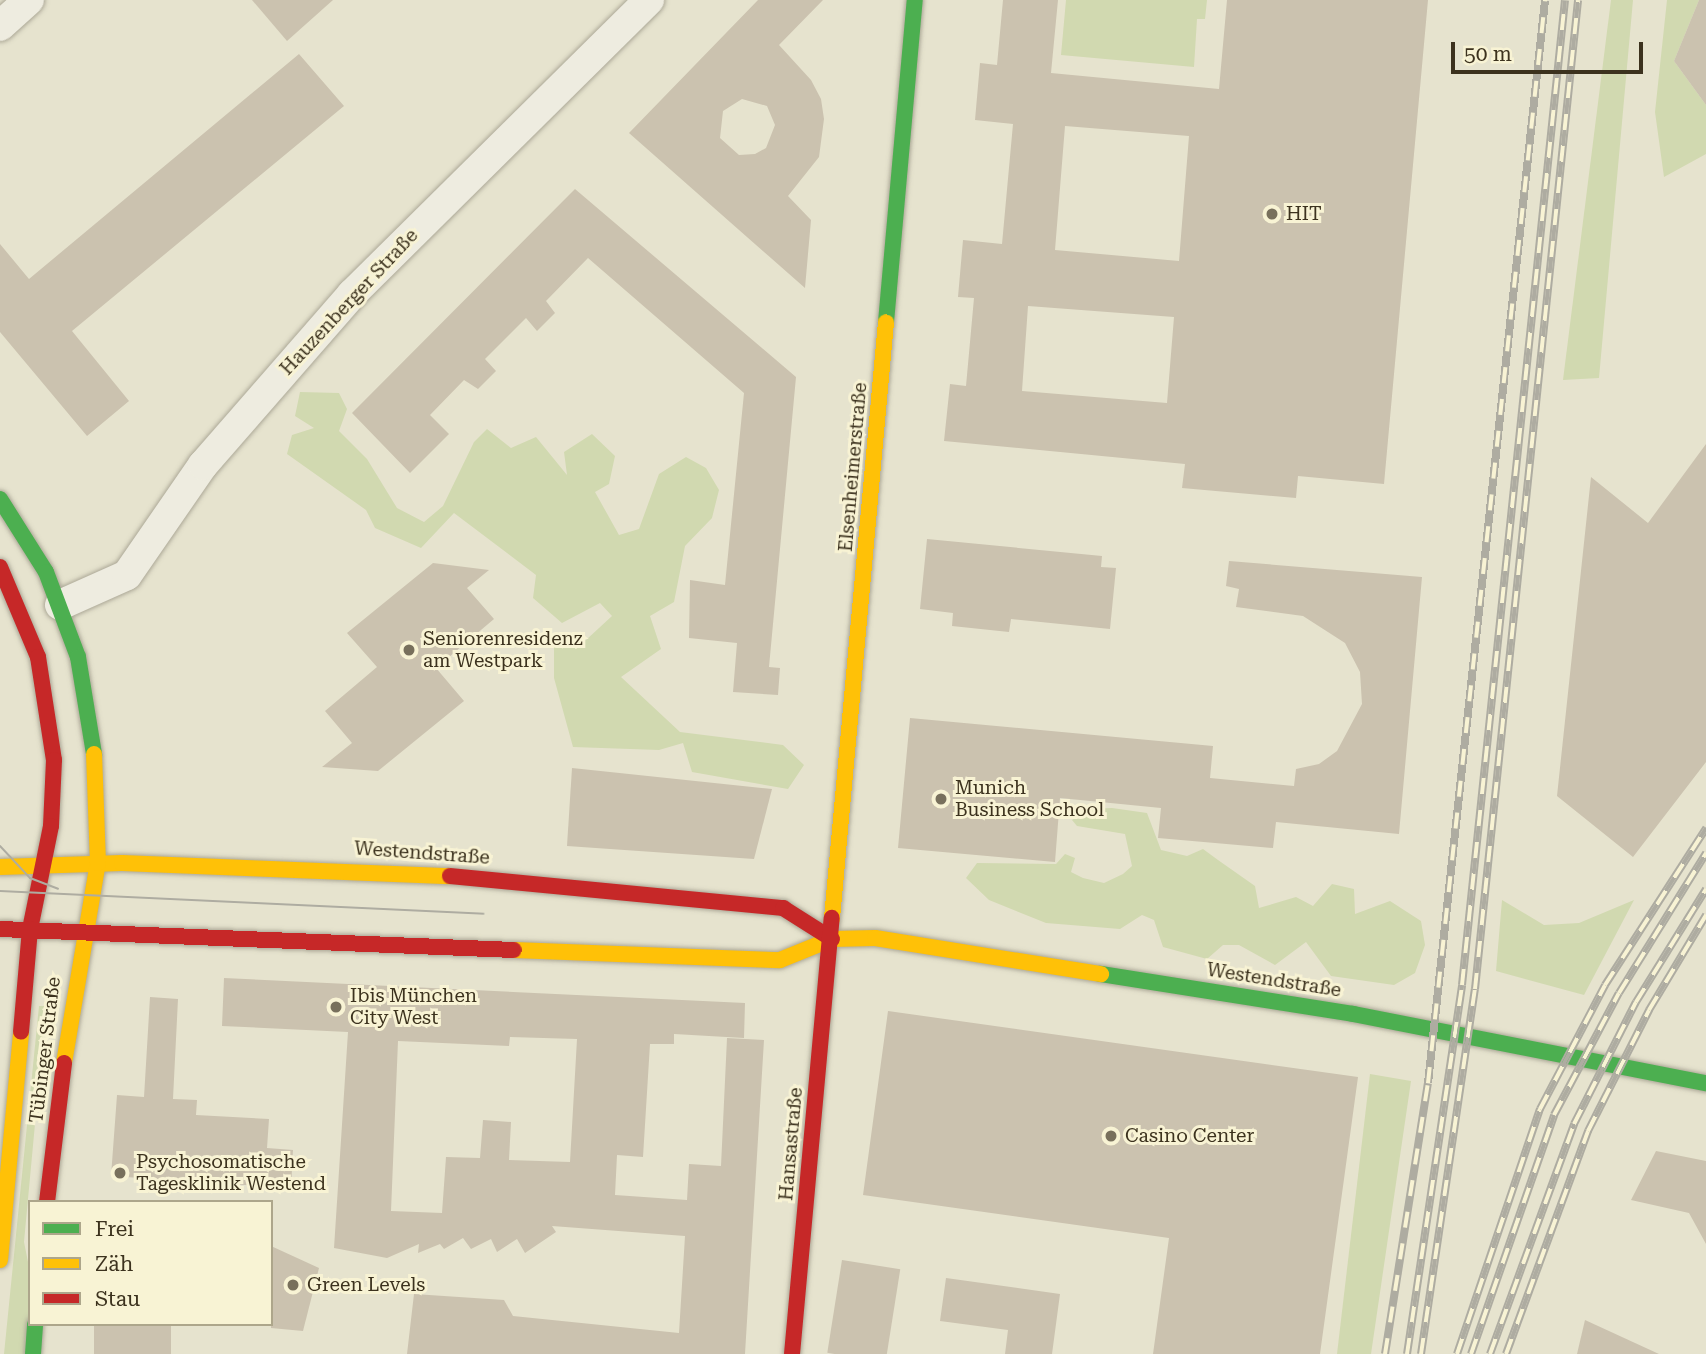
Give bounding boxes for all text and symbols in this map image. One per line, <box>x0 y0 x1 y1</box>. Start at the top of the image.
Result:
scale bar <box>1454 28 1646 72</box>
text: 50 m <box>1464 42 1512 66</box>
place label: HIT <box>1286 203 1322 225</box>
marker: HIT <box>1264 206 1280 222</box>
street label: Hauzenberger Straße <box>275 224 423 380</box>
street label: Elsenheimerstraße <box>834 381 872 553</box>
place label: Seniorenresidenz am Westpark <box>423 628 583 672</box>
marker: Seniorenresidenz am Westpark <box>401 642 417 658</box>
place label: Munich Business School <box>955 777 1104 821</box>
marker: Munich Business School <box>933 791 949 807</box>
street label: Westendstraße <box>353 837 491 869</box>
street label: Westendstraße <box>1205 958 1343 1002</box>
street label: Tübinger Straße <box>25 975 65 1125</box>
place label: Ibis München City West <box>350 985 477 1029</box>
marker: Ibis München City West <box>328 999 344 1015</box>
street label: Hansastraße <box>775 1086 807 1202</box>
place label: Casino Center <box>1125 1125 1254 1147</box>
marker: Casino Center <box>1103 1128 1119 1144</box>
place label: Psychosomatische Tagesklinik Westend <box>136 1151 326 1195</box>
marker: Psychosomatische Tagesklinik Westend <box>110 1163 130 1183</box>
legend <box>28 1200 273 1326</box>
text: Frei <box>95 1217 134 1241</box>
text: Zäh <box>95 1252 133 1276</box>
place label: Green Levels <box>307 1274 425 1296</box>
marker: Green Levels <box>285 1277 301 1293</box>
text: Stau <box>95 1287 140 1311</box>

